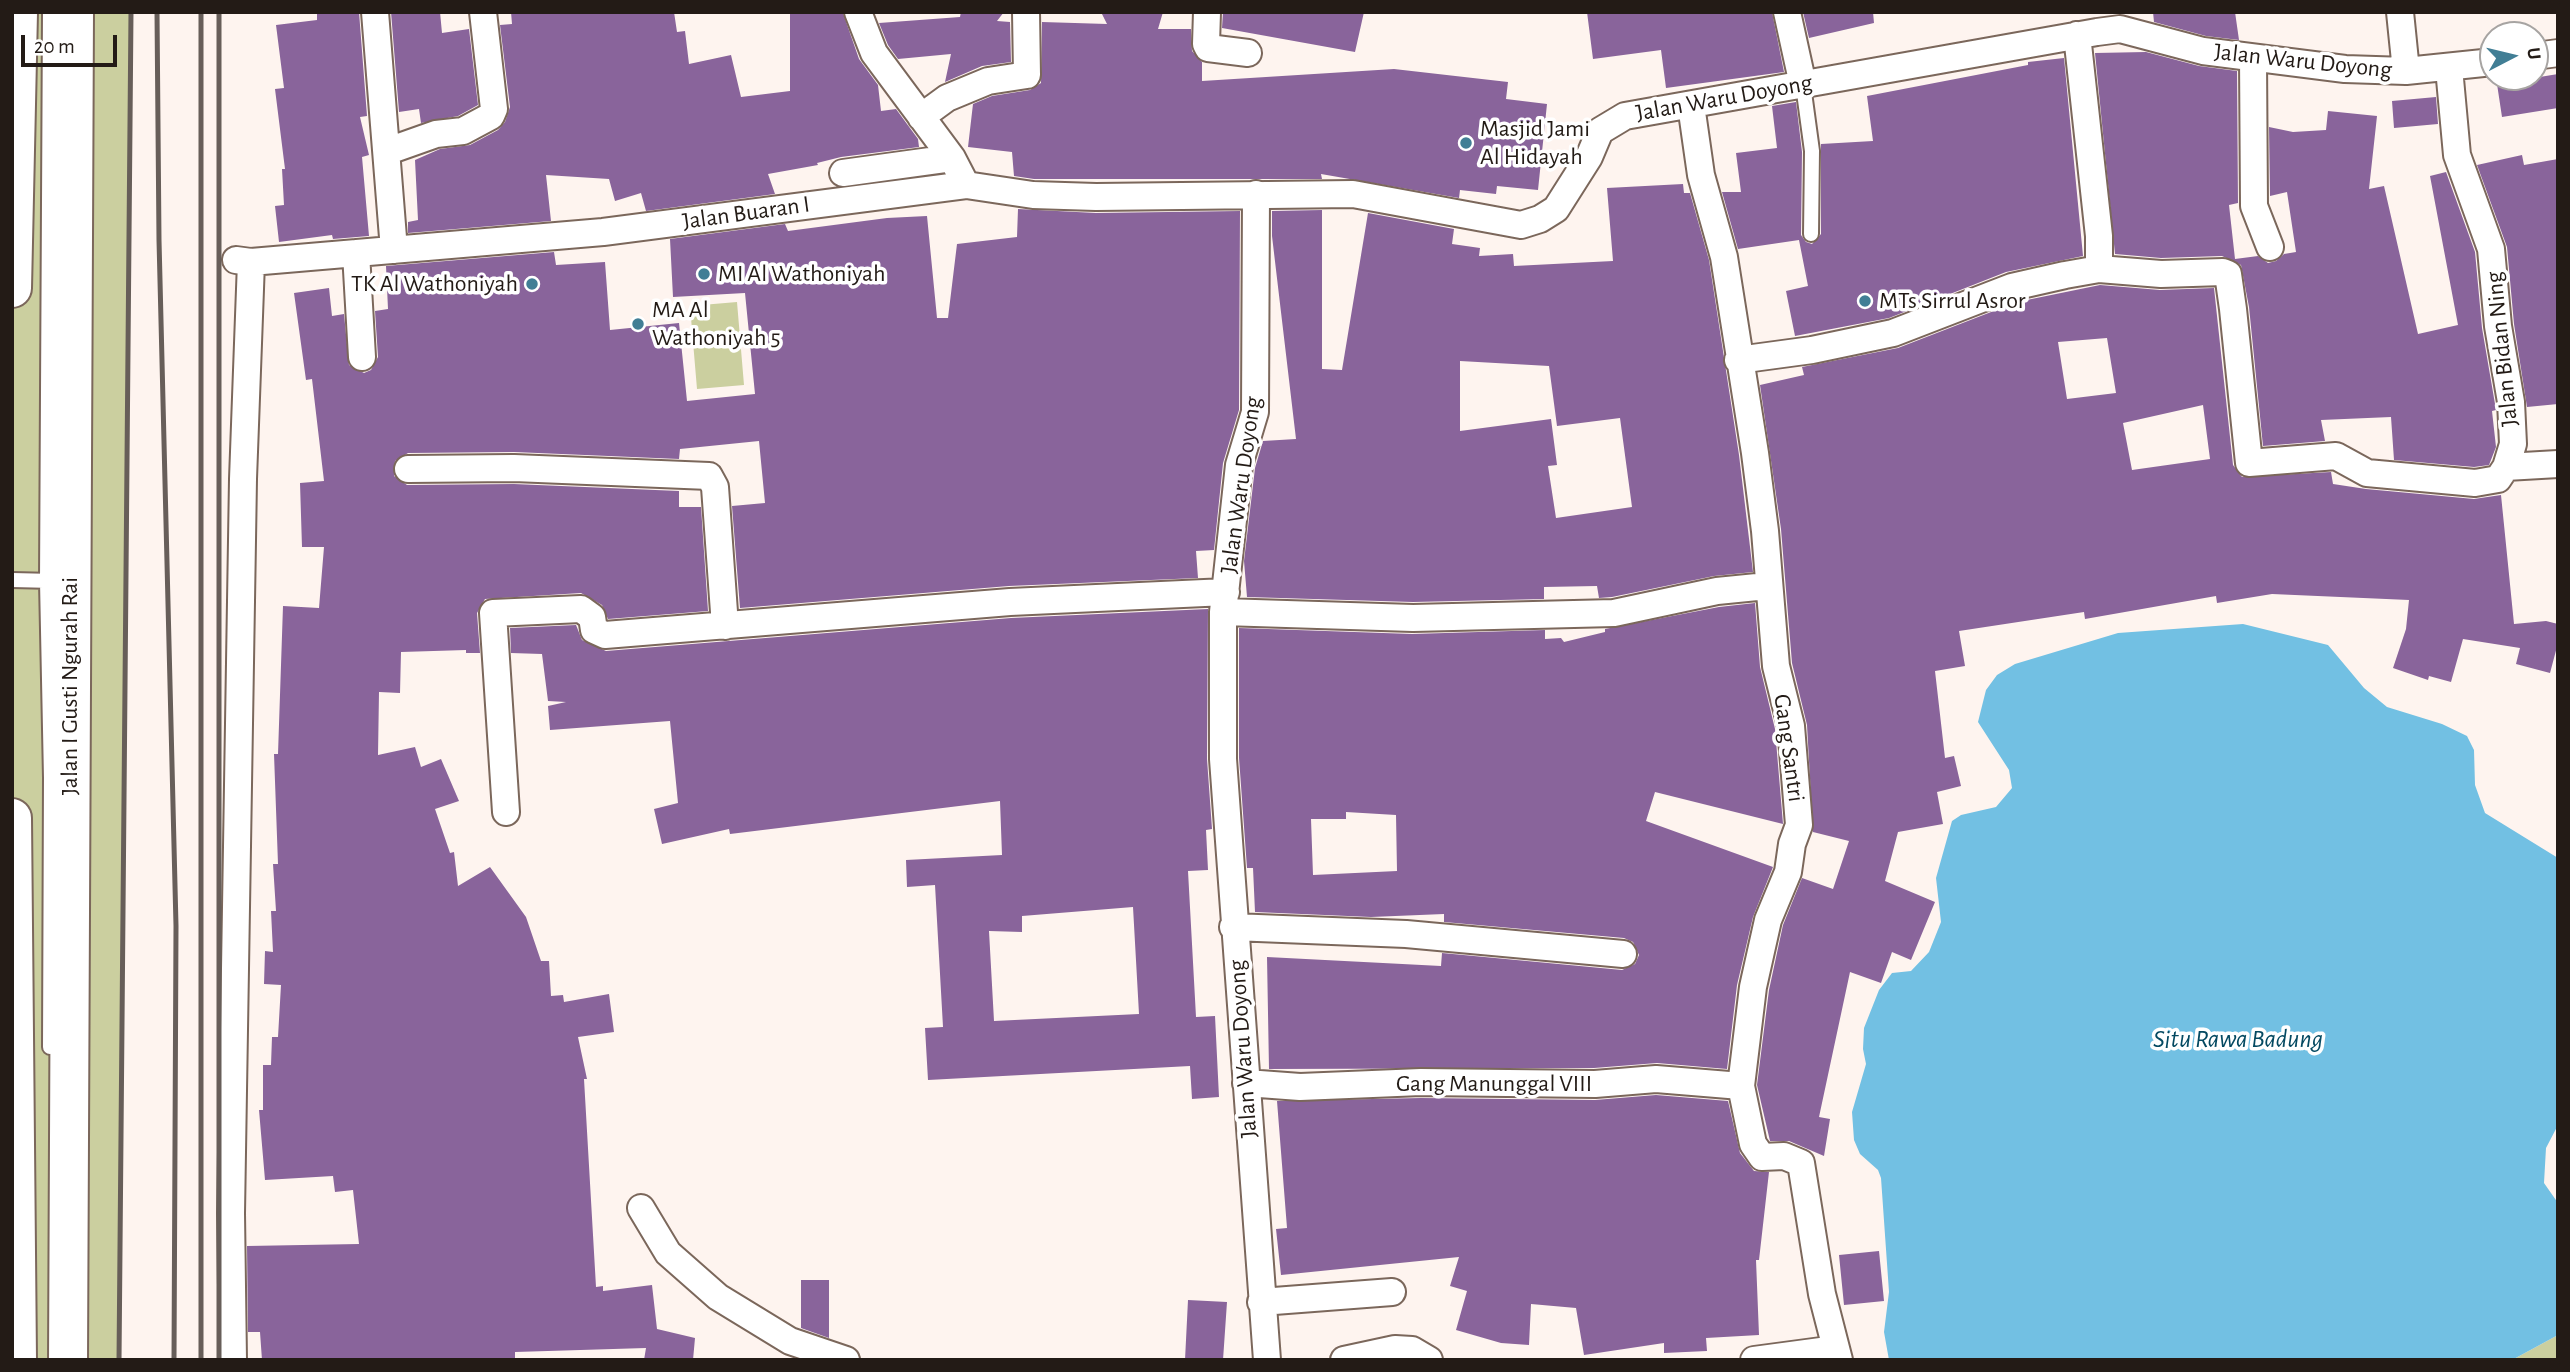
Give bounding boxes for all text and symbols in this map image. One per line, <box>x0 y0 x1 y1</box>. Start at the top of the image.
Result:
scale bar <box>24 21 121 65</box>
north arrow <box>2479 21 2549 91</box>
text: 20 m <box>34 36 75 57</box>
street label: Jalan Waru Doyong <box>2213 37 2393 85</box>
text: U <box>2523 46 2544 61</box>
street label: Jalan Waru Doyong <box>1634 68 1814 128</box>
place label: Masjid Jami Al Hidayah <box>1480 115 1590 171</box>
marker: Masjid Jami Al Hidayah <box>1458 135 1474 151</box>
street label: Jalan Buaran I <box>680 190 812 236</box>
place label: MI Al Wathoniyah <box>718 260 886 288</box>
marker: MI Al Wathoniyah <box>696 266 712 282</box>
place label: TK Al Wathoniyah <box>351 270 518 298</box>
street label: Jalan Bidan Ning <box>2480 270 2524 428</box>
marker: TK Al Wathoniyah <box>524 276 540 292</box>
place label: MTs Sirrul Asror <box>1879 287 2025 315</box>
marker: MTs Sirrul Asror <box>1857 293 1873 309</box>
place label: MA Al Wathoniyah 5 <box>652 296 780 352</box>
marker: MA Al Wathoniyah 5 <box>630 316 646 332</box>
street label: Jalan Waru Doyong <box>1214 395 1268 575</box>
street label: Jalan I Gusti Ngurah Rai <box>56 577 84 795</box>
street label: Gang Santri <box>1767 692 1811 804</box>
street label: Jalan Waru Doyong <box>1222 959 1264 1139</box>
water label: Situ Rawa Badung <box>2153 1023 2323 1055</box>
street label: Gang Manunggal VIII <box>1396 1070 1592 1098</box>

